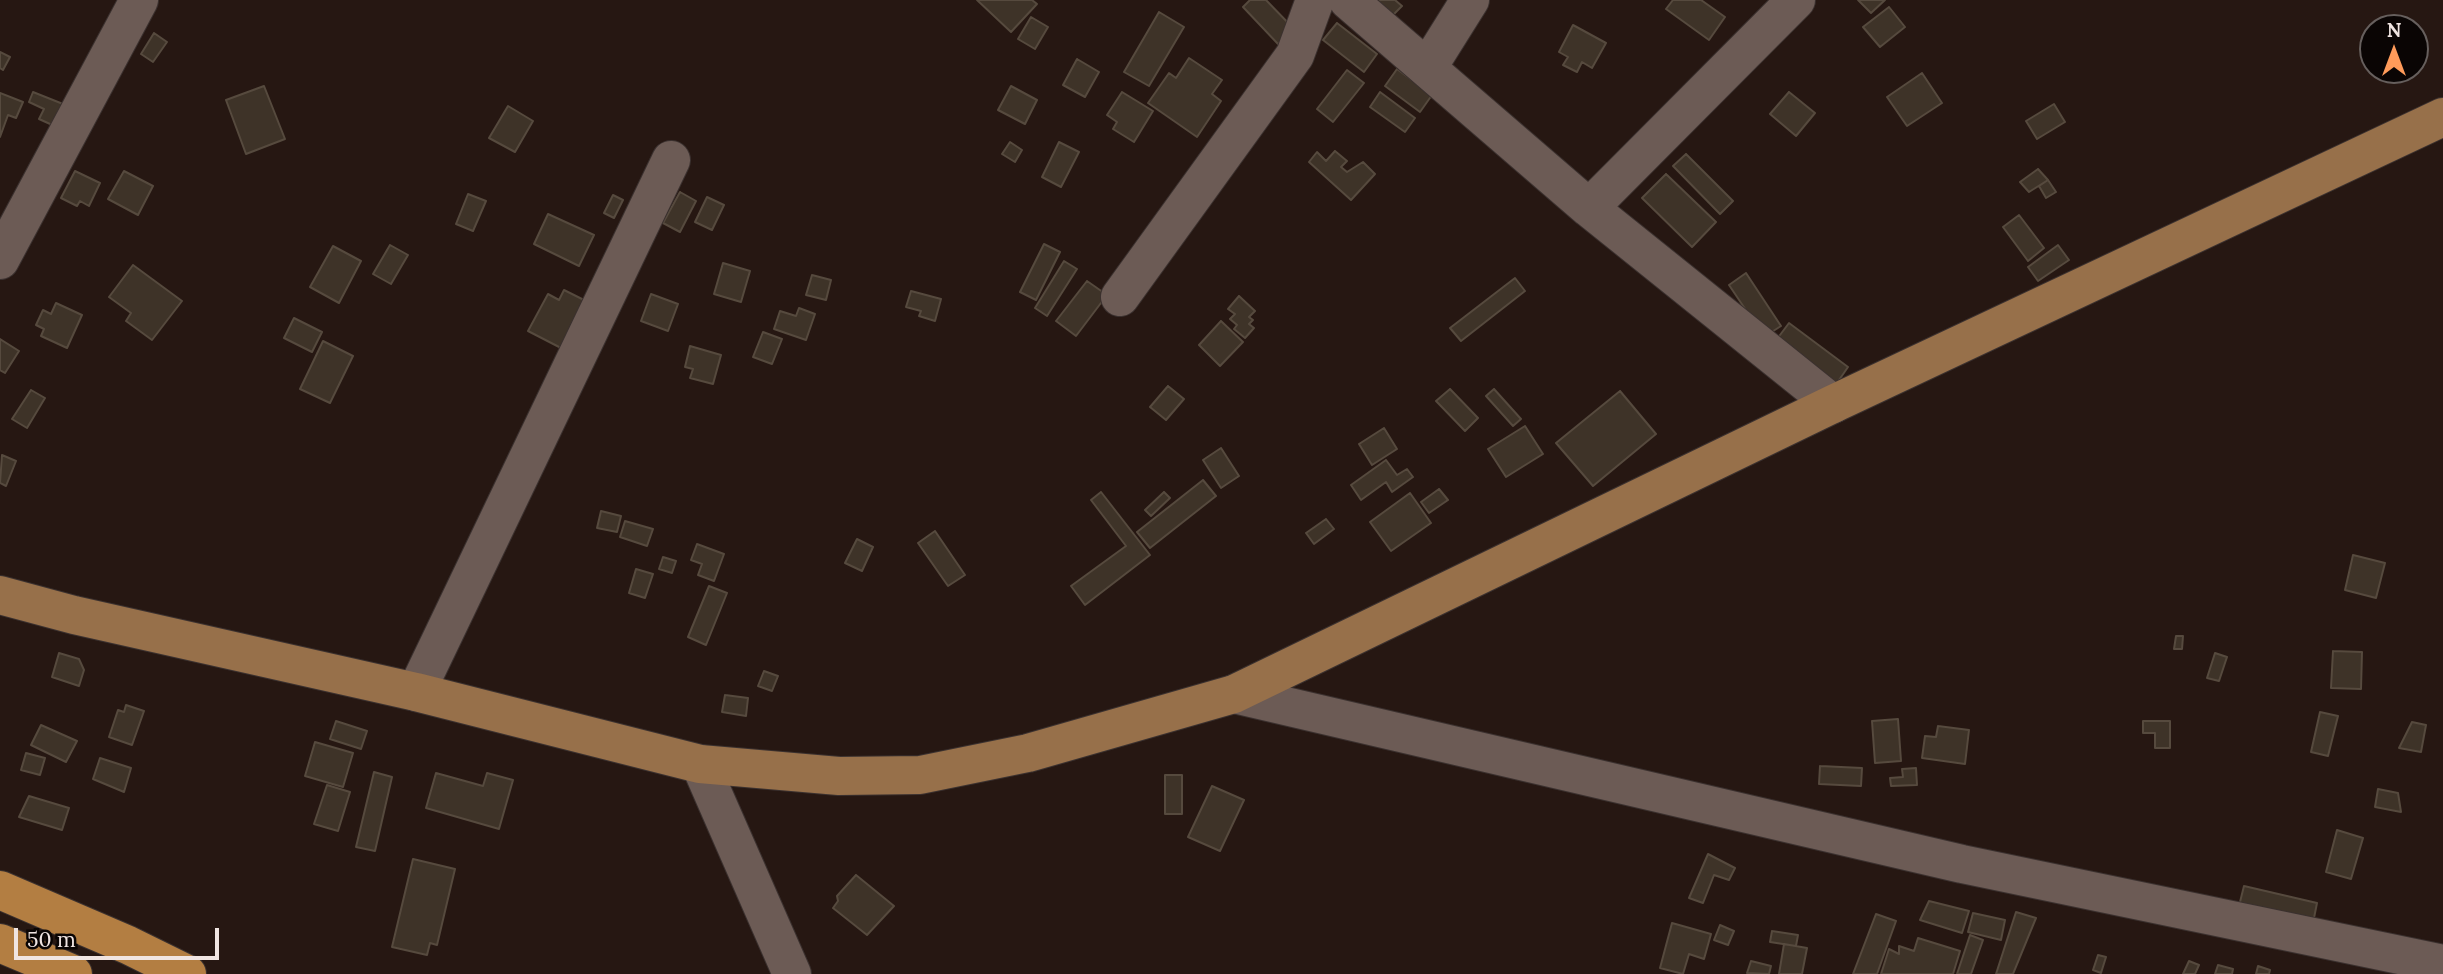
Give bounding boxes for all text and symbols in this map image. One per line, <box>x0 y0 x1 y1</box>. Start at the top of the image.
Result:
north arrow <box>2359 14 2429 84</box>
text: N <box>2387 18 2401 42</box>
scale bar <box>18 914 222 958</box>
text: 50 m <box>27 926 76 953</box>

